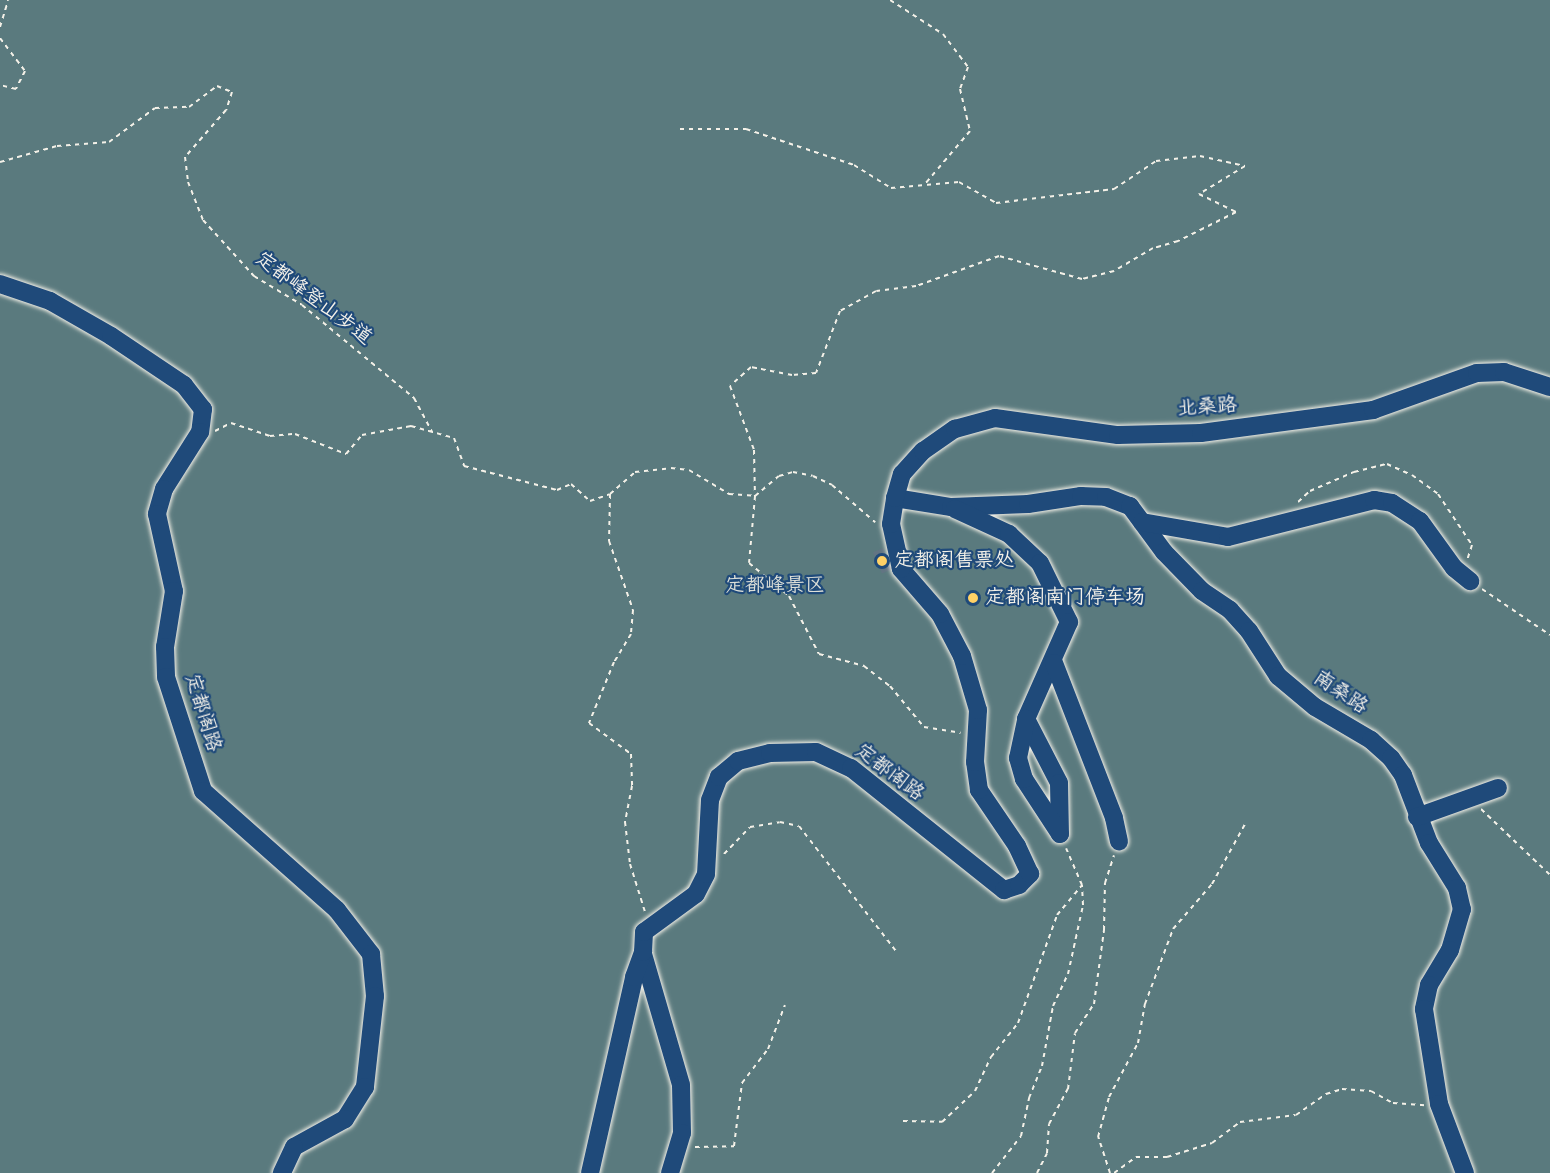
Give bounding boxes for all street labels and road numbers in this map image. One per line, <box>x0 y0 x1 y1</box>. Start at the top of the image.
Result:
street label: 定都峰登山步道 <box>250 247 376 351</box>
street label: 北桑路 <box>1176 394 1238 422</box>
street label: 南桑路 <box>1308 666 1372 720</box>
street label: 定都阁路 <box>179 671 225 755</box>
street label: 定都阁路 <box>850 739 928 807</box>

